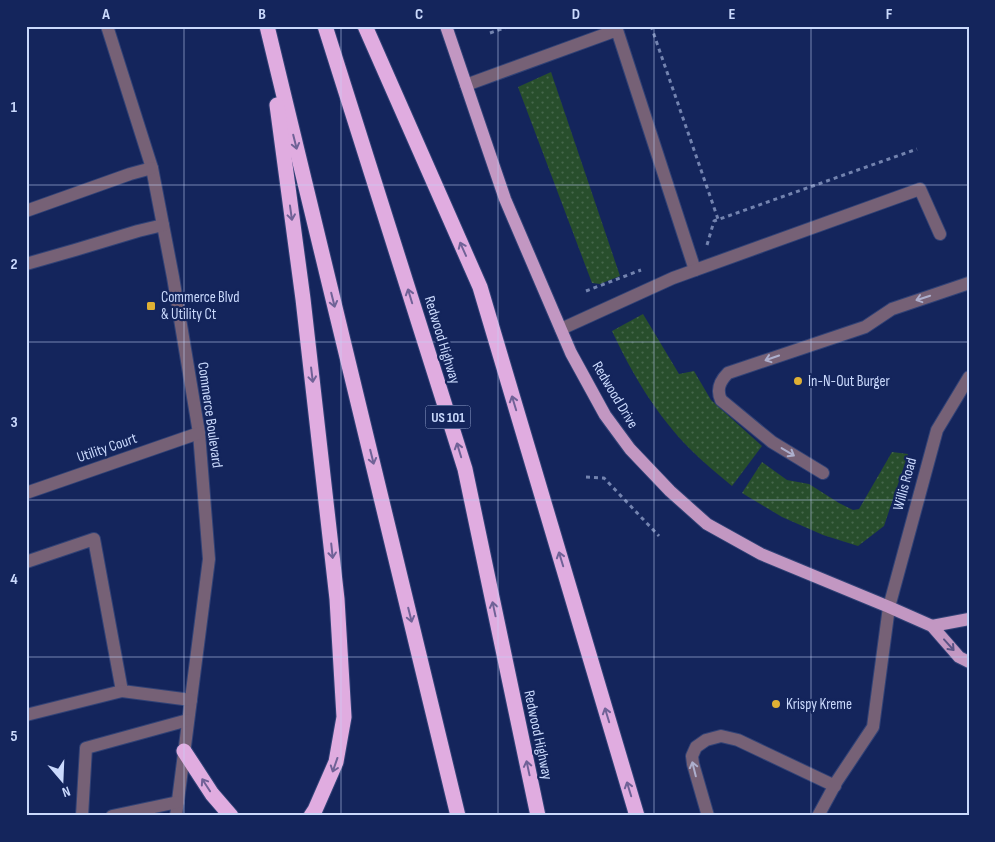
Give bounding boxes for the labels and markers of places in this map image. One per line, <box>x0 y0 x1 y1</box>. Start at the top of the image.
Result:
place label: Commerce Blvd & Utility Ct <box>161 288 239 324</box>
marker: Commerce Blvd & Utility Ct <box>145 300 157 312</box>
place label: In-N-Out Burger <box>808 372 891 391</box>
marker: In-N-Out Burger <box>792 375 804 387</box>
place label: Krispy Kreme <box>786 695 852 714</box>
marker: Krispy Kreme <box>770 698 782 710</box>

